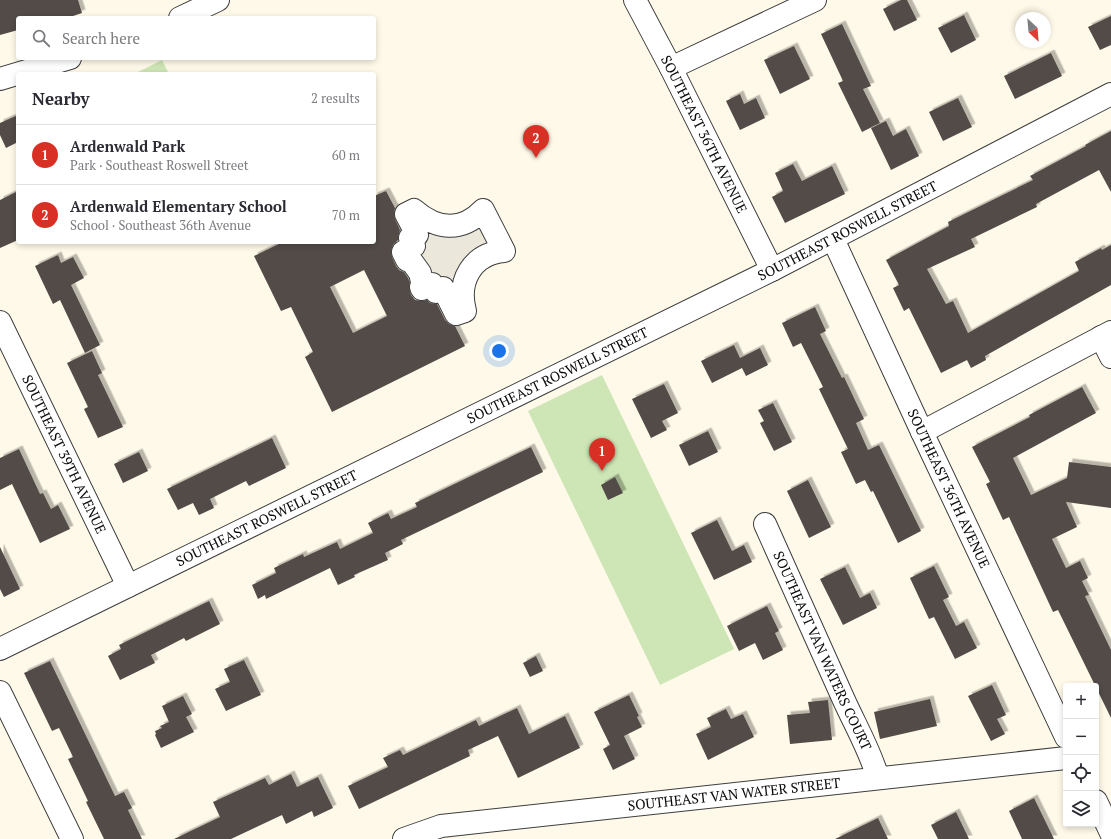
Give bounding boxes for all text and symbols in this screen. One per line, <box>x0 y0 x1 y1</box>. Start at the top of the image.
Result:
north arrow <box>1015 12 1051 48</box>
search box <box>16 16 376 60</box>
icon: search <box>30 27 52 49</box>
text: Search here <box>62 28 140 48</box>
street label: SOUTHEAST 36TH AVENUE <box>657 52 752 216</box>
text: Nearby <box>32 87 90 110</box>
text: 2 results <box>311 89 360 107</box>
pin: 2 <box>523 125 549 158</box>
text: Ardenwald Park <box>70 136 185 156</box>
text: 1 <box>41 146 49 164</box>
text: 60 m <box>332 146 360 164</box>
text: Park · Southeast Roswell Street <box>70 156 249 174</box>
street label: SOUTHEAST ROSWELL STREET <box>754 176 941 285</box>
text: Ardenwald Elementary School <box>70 196 287 216</box>
text: 2 <box>41 206 49 224</box>
text: 70 m <box>332 206 360 224</box>
text: School · Southeast 36th Avenue <box>70 216 251 234</box>
street label: SOUTHEAST ROSWELL STREET <box>463 322 651 427</box>
your location <box>489 341 509 361</box>
street label: SOUTHEAST 39TH AVENUE <box>18 372 111 537</box>
street label: SOUTHEAST 36TH AVENUE <box>904 405 995 571</box>
pin: 1 <box>589 438 615 471</box>
street label: SOUTHEAST ROSWELL STREET <box>172 465 361 570</box>
street label: SOUTHEAST VAN WATERS COURT <box>769 548 877 753</box>
map controls <box>1063 683 1099 827</box>
button: + <box>1063 683 1099 719</box>
button: − <box>1063 719 1099 755</box>
button: locate <box>1063 755 1099 791</box>
street label: SOUTHEAST VAN WATER STREET <box>627 773 842 815</box>
button: layers <box>1063 791 1099 827</box>

